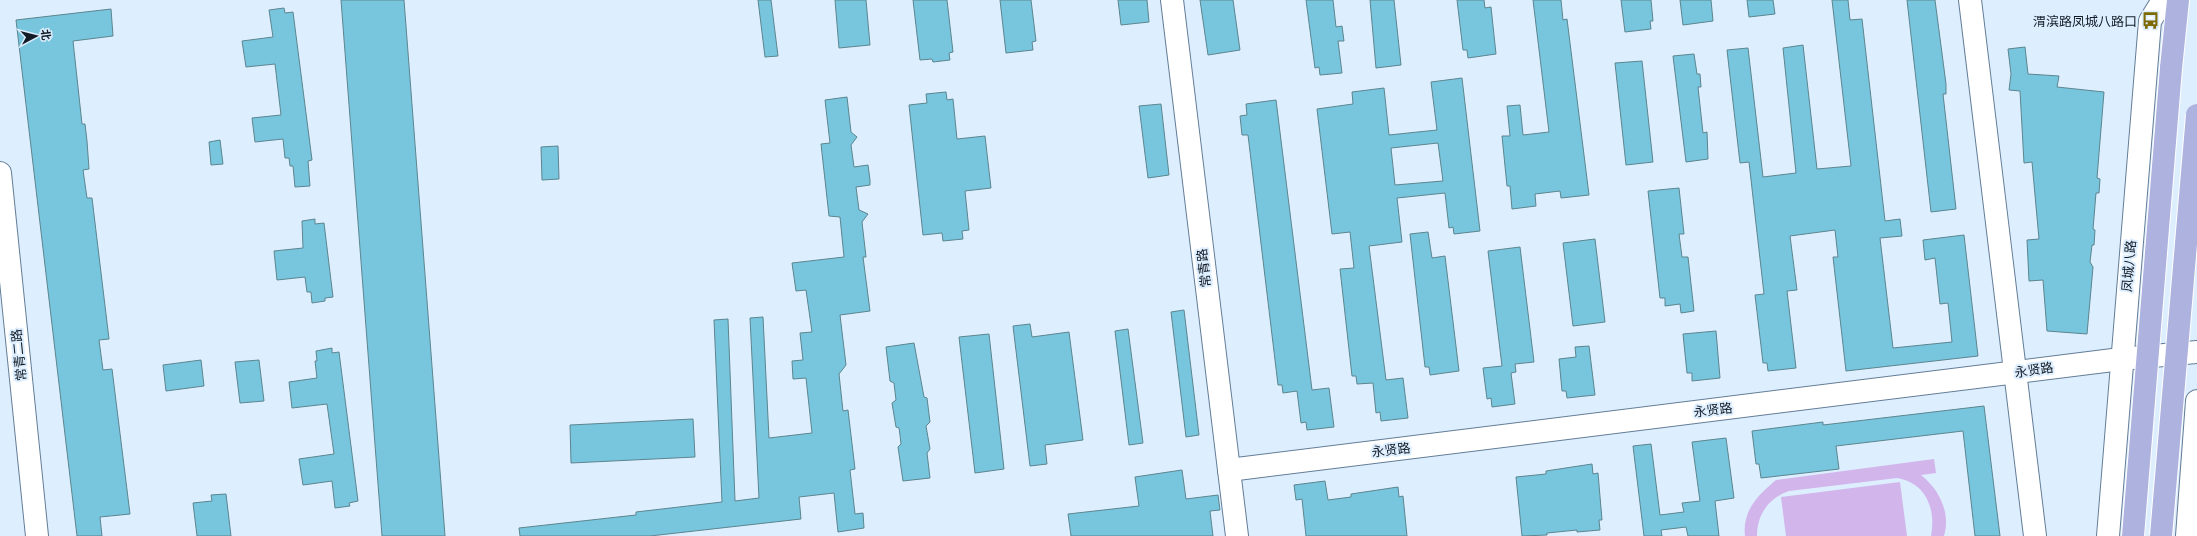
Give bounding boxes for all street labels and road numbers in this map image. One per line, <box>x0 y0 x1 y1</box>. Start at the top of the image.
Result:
street label: 凤城八路 <box>2119 239 2139 293</box>
street label: 常青路 <box>1194 248 1214 288</box>
street label: 常青二路 <box>9 328 29 382</box>
street label: 永贤路 <box>2014 360 2054 380</box>
street label: 永贤路 <box>1693 400 1733 420</box>
street label: 永贤路 <box>1371 440 1411 460</box>

